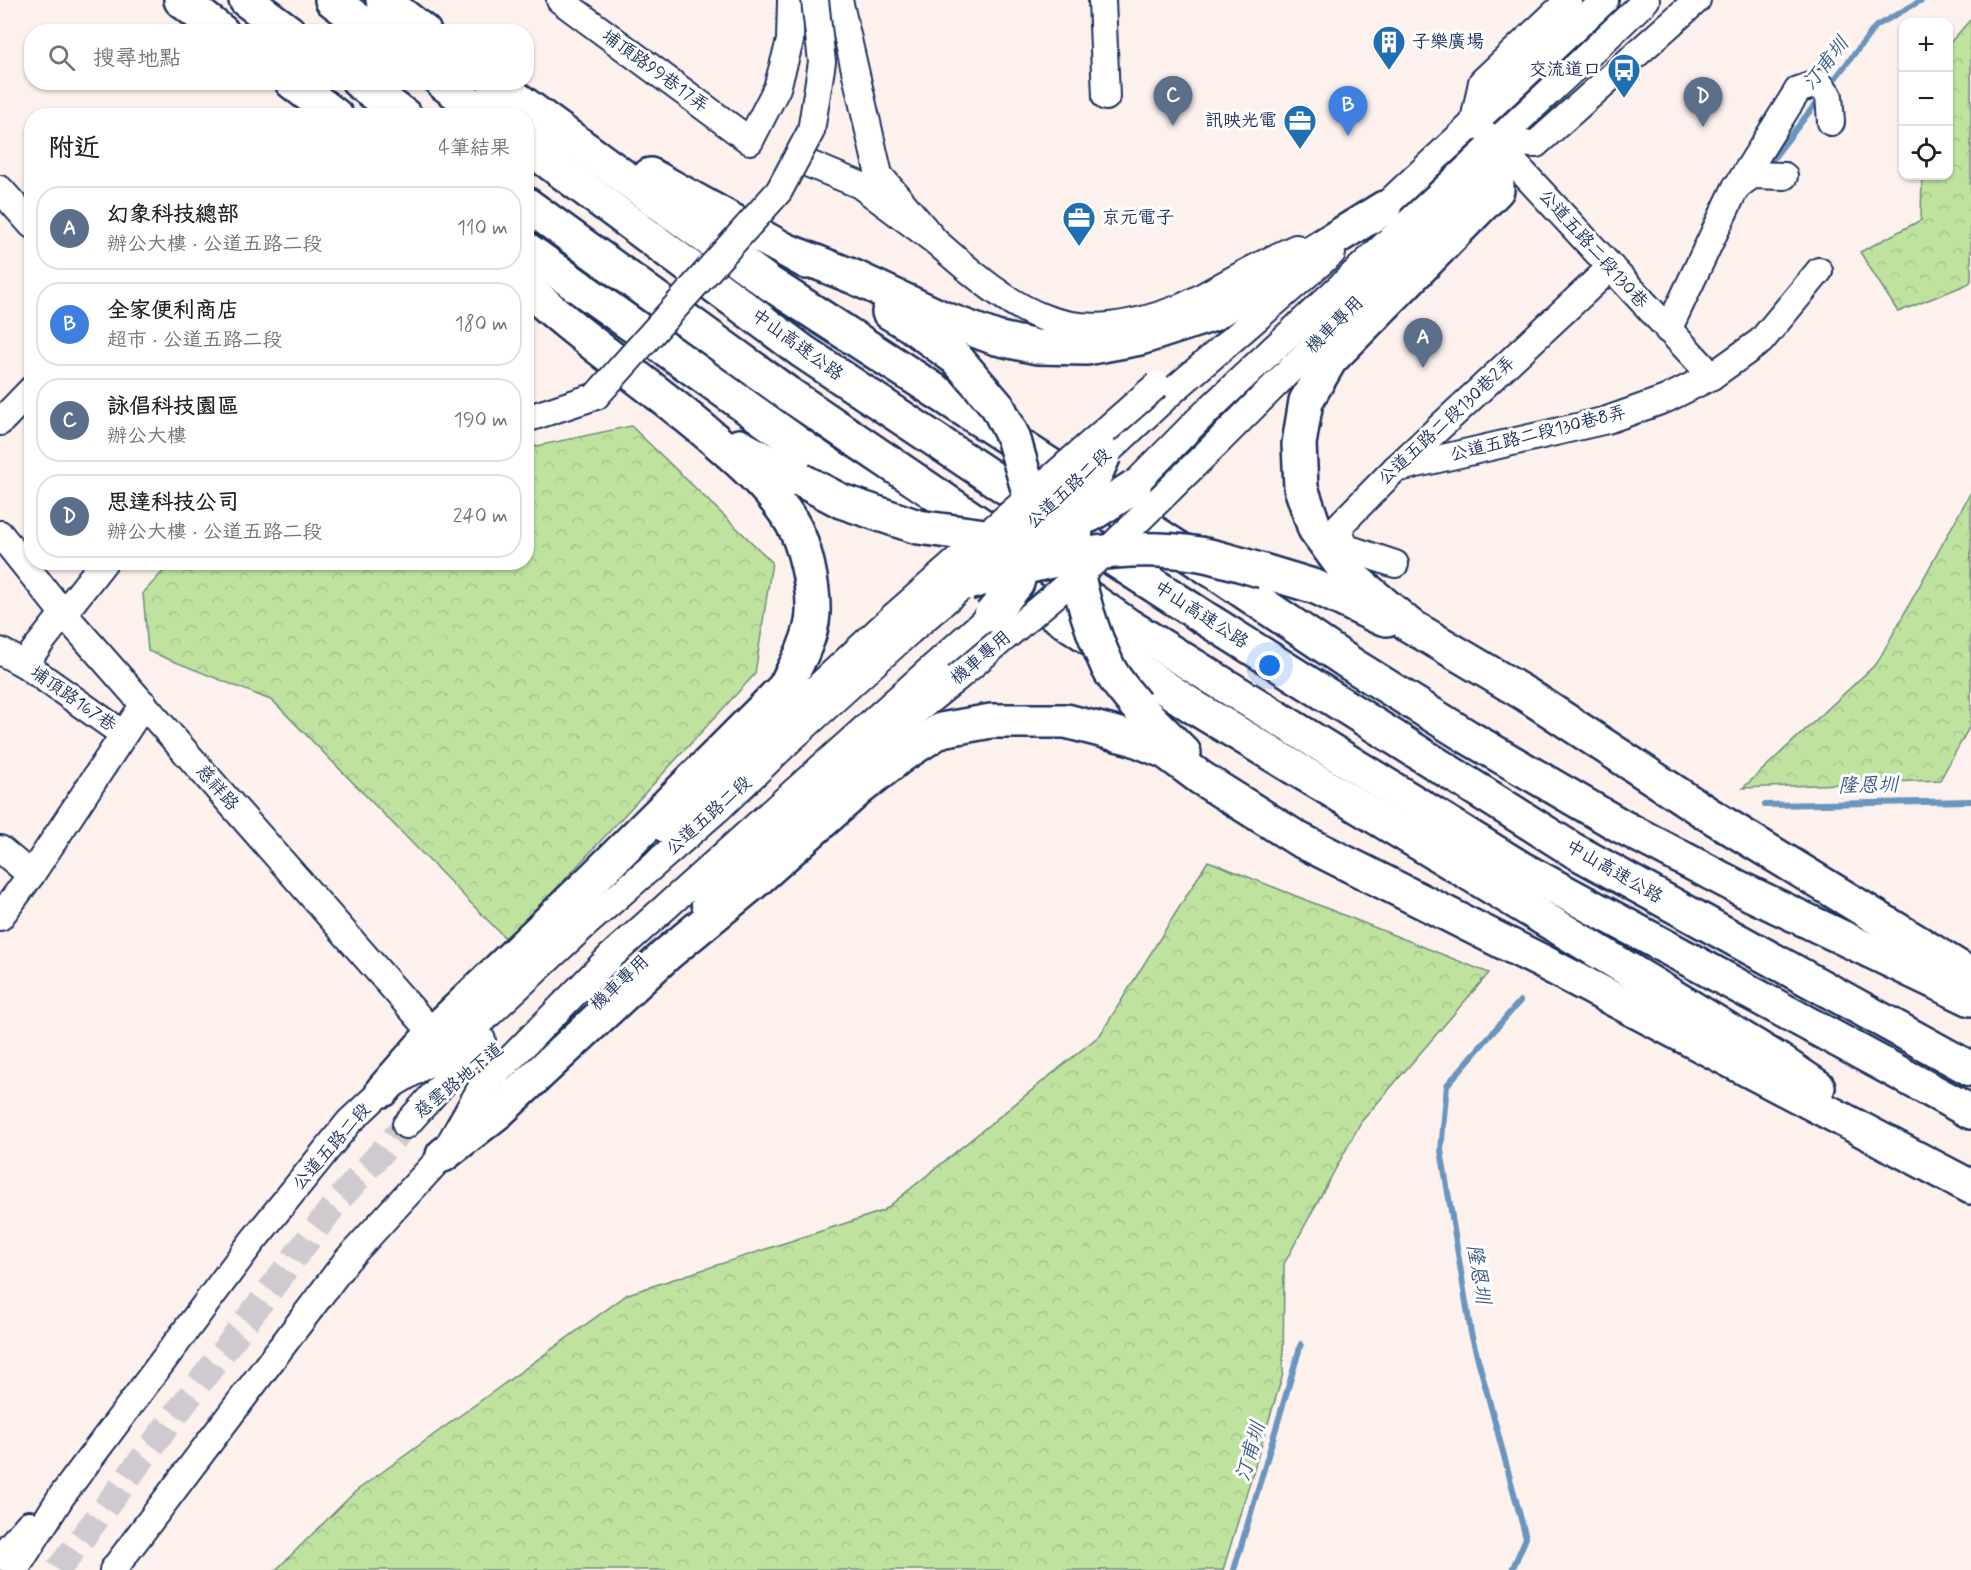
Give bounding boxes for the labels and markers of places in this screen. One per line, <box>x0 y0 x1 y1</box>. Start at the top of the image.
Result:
building icon: 子樂廣場 <box>1371 24 1407 71</box>
place label: 子樂廣場 <box>1412 30 1484 54</box>
bus stop icon: 交流道口 <box>1606 52 1642 99</box>
place label: 交流道口 <box>1529 58 1601 82</box>
pin: C <box>1154 76 1192 126</box>
pin: D <box>1684 78 1722 127</box>
pin: B <box>1328 86 1368 136</box>
office icon: 訊映光電 <box>1282 103 1318 150</box>
place label: 訊映光電 <box>1205 109 1277 133</box>
office icon: 京元電子 <box>1061 200 1097 247</box>
place label: 京元電子 <box>1102 206 1174 230</box>
pin: A <box>1404 318 1442 368</box>

